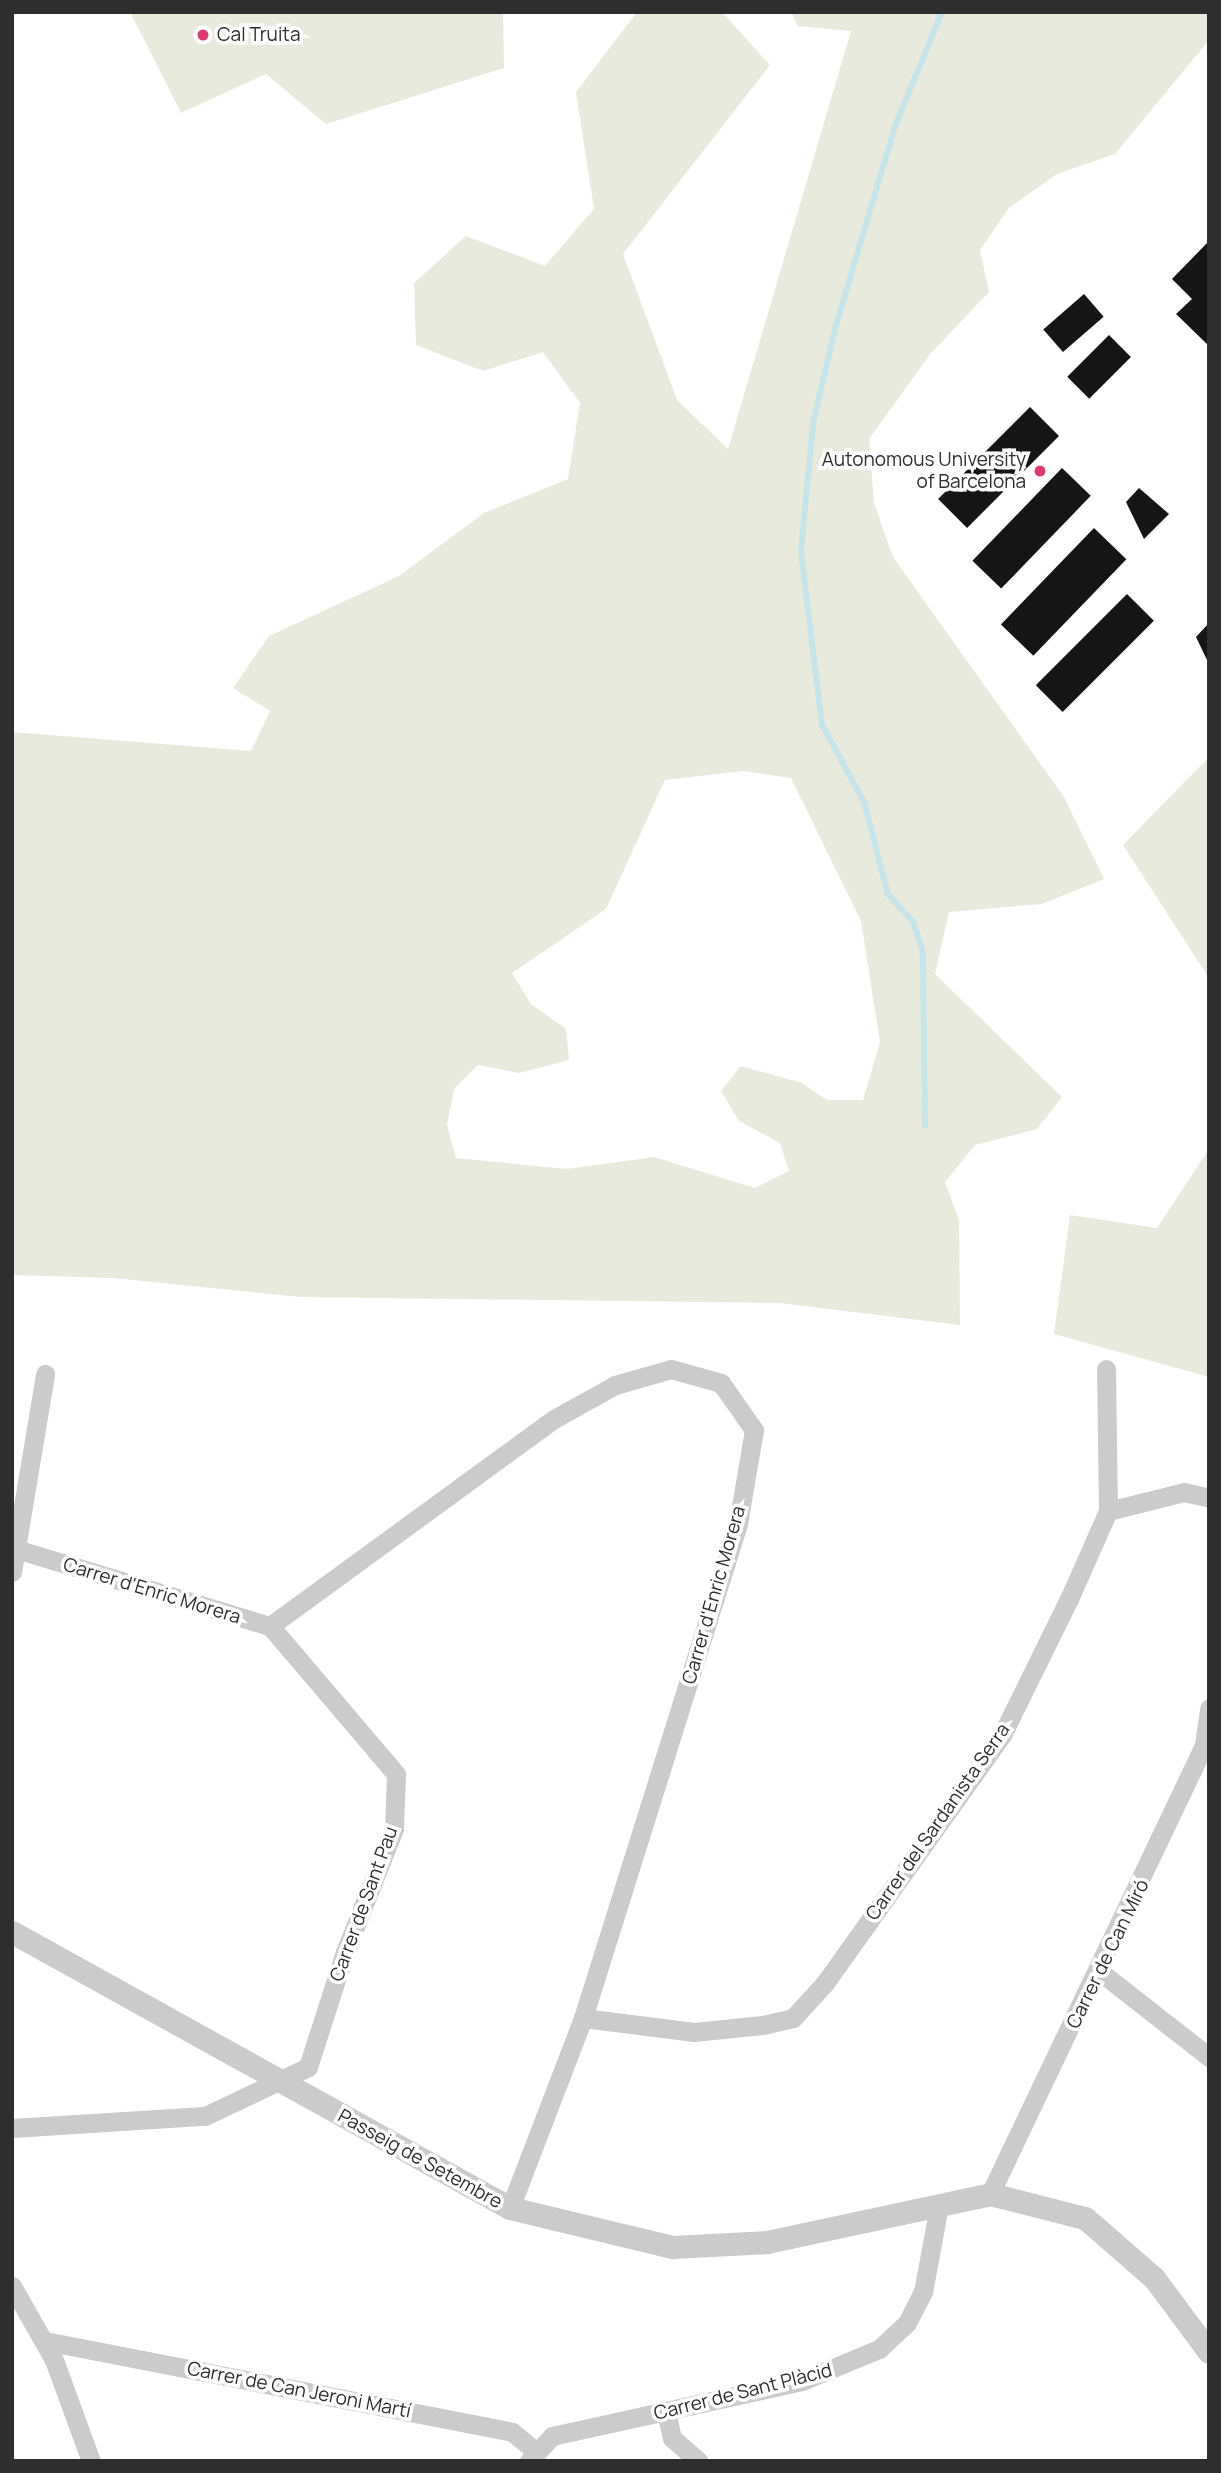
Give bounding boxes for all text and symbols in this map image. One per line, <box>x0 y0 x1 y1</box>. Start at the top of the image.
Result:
place label: Cal Truita <box>217 24 301 46</box>
marker: Cal Truita <box>195 27 211 43</box>
place label: Autonomous University of Barcelona <box>822 449 1026 493</box>
marker: Autonomous University of Barcelona <box>1032 463 1048 479</box>
street label: Carrer d'Enric Morera <box>678 1503 750 1687</box>
street label: Carrer d'Enric Morera <box>60 1553 244 1629</box>
street label: Carrer del Sardanista Serra <box>861 1719 1015 1925</box>
street label: Carrer de Sant Pau <box>325 1823 403 1985</box>
street label: Carrer de Can Miró <box>1062 1876 1154 2032</box>
street label: Passeig de Setembre <box>334 2104 506 2214</box>
street label: Carrer de Can Jeroni Martí <box>185 2357 413 2423</box>
street label: Carrer de Sant Plàcid <box>651 2359 835 2425</box>

